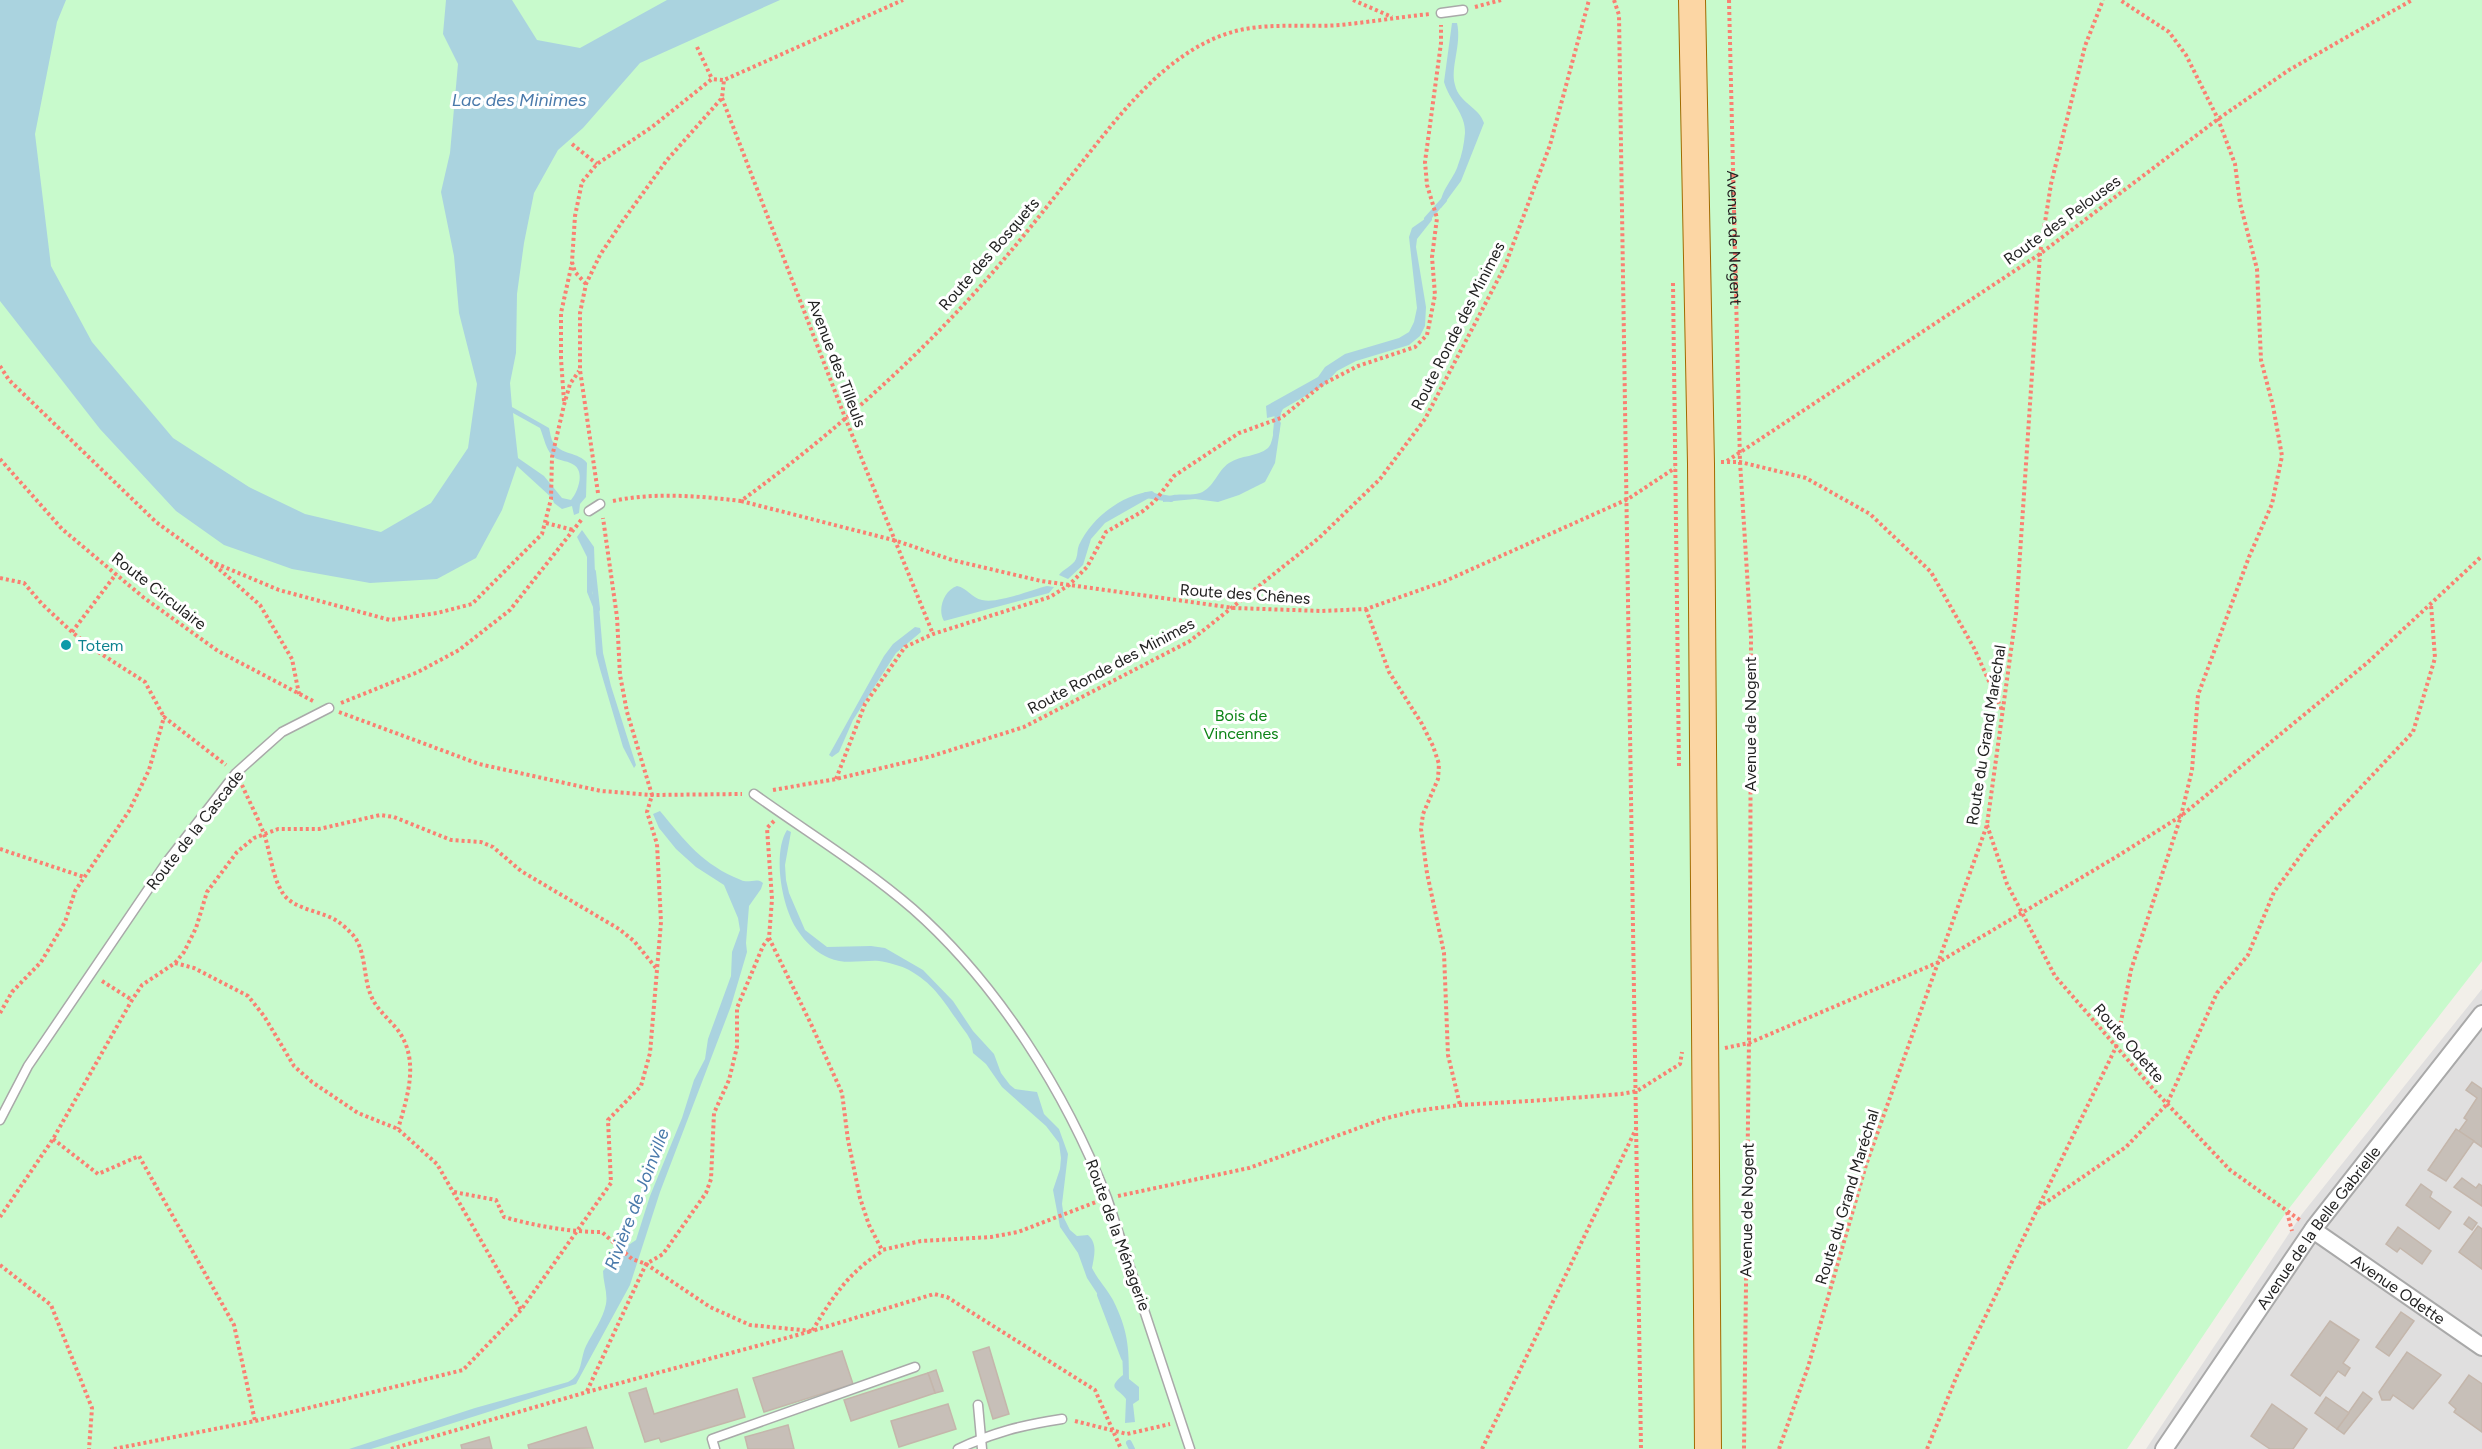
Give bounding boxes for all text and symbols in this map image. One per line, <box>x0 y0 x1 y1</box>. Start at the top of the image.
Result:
water label: Lac des Minimes <box>452 89 587 111</box>
street label: Avenue de Nogent <box>1724 170 1746 306</box>
street label: Route des Pelouses <box>2000 171 2124 269</box>
street label: Route des Bosquets <box>935 194 1043 314</box>
street label: Route Ronde des Minimes <box>1407 239 1509 413</box>
street label: Avenue des Tilleuls <box>804 296 870 430</box>
street label: Route Circulaire <box>108 548 210 634</box>
street label: Route des Chênes <box>1179 580 1311 608</box>
street label: Route Ronde des Minimes <box>1024 614 1198 718</box>
place label: Totem <box>78 636 124 655</box>
marker: Totem <box>59 638 73 652</box>
street label: Route du Grand Maréchal <box>1962 643 2010 827</box>
street label: Avenue de Nogent <box>1741 657 1760 791</box>
park label: Bois de Vincennes <box>1203 706 1279 743</box>
street label: Route de la Cascade <box>142 766 248 894</box>
street label: Route Odette <box>2090 1000 2169 1086</box>
street label: Route du Grand Maréchal <box>1811 1107 1883 1287</box>
water label: Rivière de Joinville <box>600 1125 674 1273</box>
street label: Avenue de Nogent <box>1736 1142 1758 1278</box>
street label: Avenue de la Belle Gabrielle <box>2252 1142 2384 1313</box>
street label: Route de la Ménagerie <box>1082 1157 1154 1314</box>
street label: Avenue Odette <box>2348 1250 2449 1328</box>

